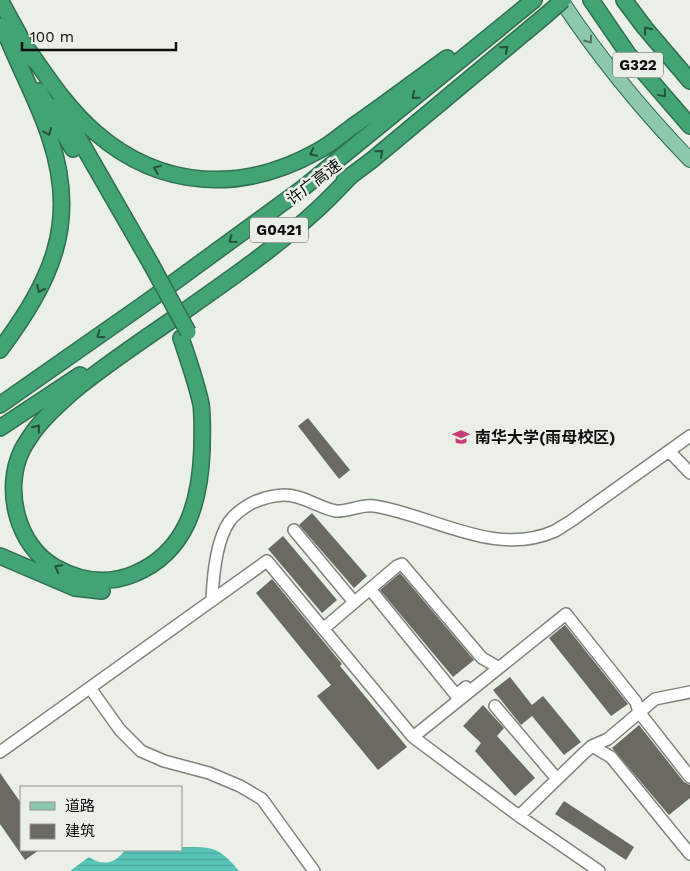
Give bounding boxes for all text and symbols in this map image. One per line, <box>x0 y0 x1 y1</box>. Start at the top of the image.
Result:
scale bar <box>22 20 176 52</box>
one-way arrow <box>645 27 653 36</box>
text: 100 m <box>30 28 74 46</box>
one-way arrow <box>583 34 592 44</box>
one-way arrow <box>499 46 508 55</box>
road number: G322 <box>613 52 663 78</box>
one-way arrow <box>657 89 666 98</box>
one-way arrow <box>411 91 420 100</box>
one-way arrow <box>42 128 52 136</box>
one-way arrow <box>309 147 318 157</box>
one-way arrow <box>374 150 383 159</box>
street label: 许广高速 <box>283 155 345 209</box>
one-way arrow <box>153 165 162 176</box>
road number: G0421 <box>250 218 308 242</box>
one-way arrow <box>228 234 238 243</box>
one-way arrow <box>36 284 46 293</box>
one-way arrow <box>97 330 106 338</box>
one-way arrow <box>31 424 40 434</box>
school or university icon: 南华大学(雨母校区) <box>451 427 471 447</box>
place label: 南华大学(雨母校区) <box>475 428 616 447</box>
one-way arrow <box>54 564 63 574</box>
legend <box>20 786 182 851</box>
text: 道路 <box>65 797 95 815</box>
text: 建筑 <box>65 822 95 840</box>

